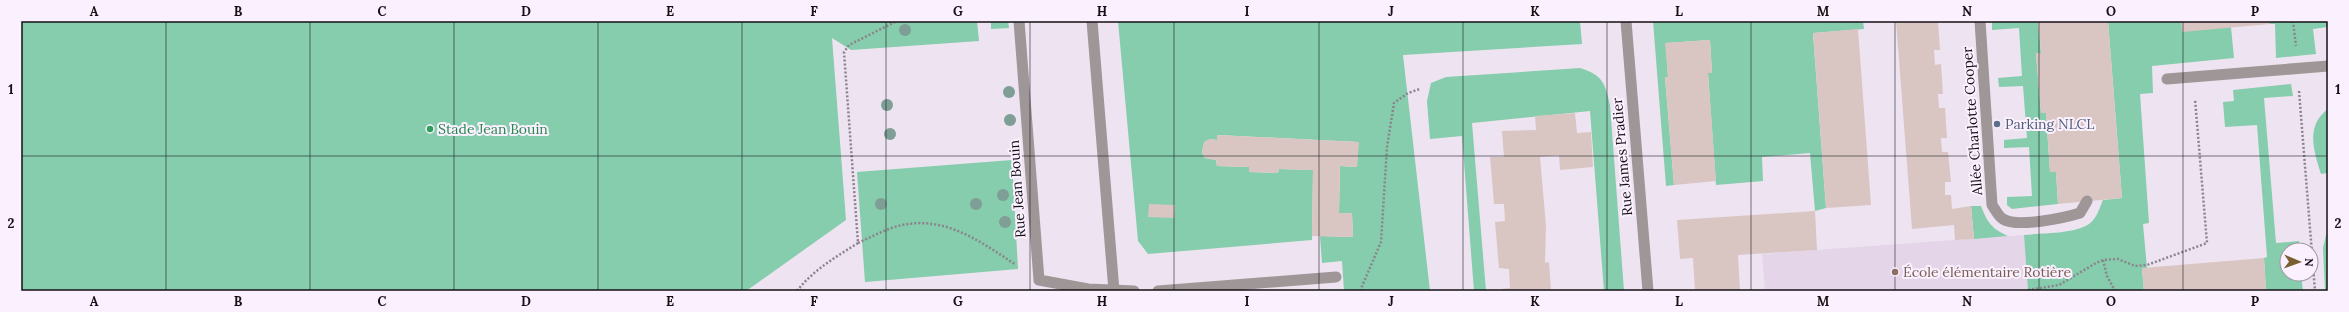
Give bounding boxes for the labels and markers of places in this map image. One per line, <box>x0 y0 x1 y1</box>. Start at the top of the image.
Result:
place label: Parking NLCL <box>2005 115 2094 133</box>
marker: Parking NLCL <box>1992 119 2002 129</box>
place label: Stade Jean Bouin <box>438 120 548 138</box>
marker: Stade Jean Bouin <box>425 124 435 134</box>
place label: École élémentaire Rotière <box>1903 263 2071 281</box>
marker: École élémentaire Rotière <box>1890 267 1900 277</box>

